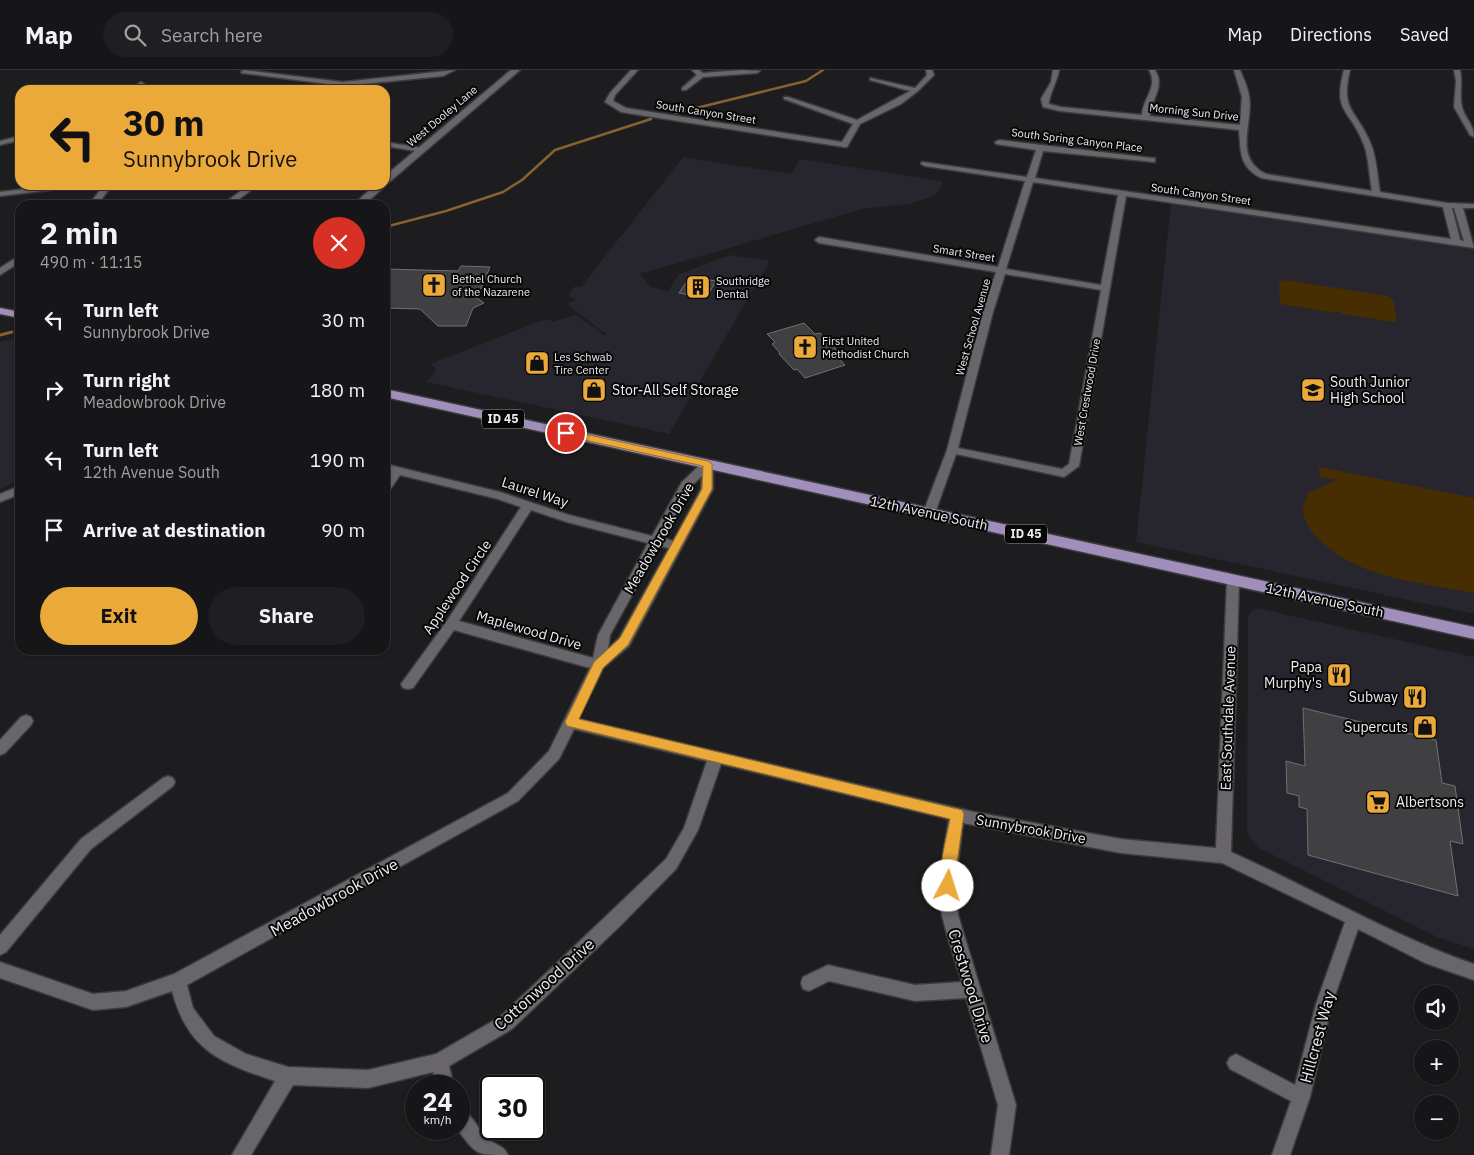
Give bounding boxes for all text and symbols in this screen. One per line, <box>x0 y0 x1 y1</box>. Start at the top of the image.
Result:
search box <box>103 12 453 57</box>
text: Map <box>25 19 73 51</box>
icon: search <box>121 21 149 49</box>
text: Search here <box>161 23 263 47</box>
text: Map <box>1227 23 1262 46</box>
text: Directions <box>1290 23 1372 46</box>
text: Saved <box>1400 23 1449 46</box>
street label: West Dooley Lane <box>404 82 480 150</box>
street label: South Canyon Street <box>655 97 757 127</box>
text: 30 m <box>123 100 205 146</box>
street label: Morning Sun Drive <box>1149 100 1239 124</box>
icon: left <box>40 105 105 170</box>
street label: South Spring Canyon Place <box>1011 125 1143 155</box>
text: Sunnybrook Drive <box>123 144 297 173</box>
street label: South Canyon Street <box>1150 180 1252 208</box>
text: 2 min <box>40 213 118 252</box>
button: close <box>313 217 365 269</box>
street label: Smart Street <box>932 241 996 265</box>
text: 490 m · 11:15 <box>40 252 142 272</box>
church icon: Bethel Church of the Nazarene <box>421 272 447 298</box>
place label: Bethel Church of the Nazarene <box>452 272 530 299</box>
building icon: Southridge Dental <box>685 274 711 300</box>
place label: Southridge Dental <box>716 274 770 301</box>
street label: West School Avenue <box>952 277 994 377</box>
text: Turn left <box>83 298 159 322</box>
icon: left <box>40 306 68 334</box>
text: 30 m <box>321 308 365 332</box>
text: Sunnybrook Drive <box>83 322 210 342</box>
church icon: First United Methodist Church <box>792 334 818 360</box>
place label: First United Methodist Church <box>822 334 909 361</box>
street label: West Crestwood Drive <box>1071 337 1103 447</box>
shop icon: Les Schwab Tire Center <box>524 350 550 376</box>
place label: Les Schwab Tire Center <box>554 350 612 377</box>
text: Turn right <box>83 368 170 392</box>
place label: South Junior High School <box>1330 373 1410 407</box>
icon: right <box>40 376 68 404</box>
shop icon: Stor-All Self Storage <box>581 377 607 403</box>
school or university icon: South Junior High School <box>1300 377 1326 403</box>
text: 180 m <box>310 378 365 402</box>
place label: Stor-All Self Storage <box>612 381 739 399</box>
text: Meadowbrook Drive <box>83 392 226 412</box>
road number: ID 45 <box>482 409 524 428</box>
pin <box>545 412 587 454</box>
icon: arrive <box>552 419 580 447</box>
text: Turn left <box>83 438 159 462</box>
icon: left <box>40 446 68 474</box>
text: 190 m <box>310 448 365 472</box>
text: 12th Avenue South <box>83 462 220 482</box>
street label: Laurel Way <box>499 473 571 511</box>
street label: Meadowbrook Drive <box>620 479 698 597</box>
street label: 12th Avenue South <box>869 492 989 534</box>
icon: arrive <box>40 516 68 544</box>
text: Arrive at destination <box>83 518 266 542</box>
text: 90 m <box>321 518 365 542</box>
road number: ID 45 <box>1005 524 1047 544</box>
street label: Applewood Circle <box>419 536 495 638</box>
street label: 12th Avenue South <box>1265 579 1385 621</box>
button: Exit <box>40 587 198 645</box>
button: Share <box>208 587 365 645</box>
street label: Maplewood Drive <box>474 606 584 654</box>
street label: East Southdale Avenue <box>1216 645 1240 791</box>
place label: Papa Murphy's <box>1264 658 1323 692</box>
restaurant icon: Papa Murphy's <box>1326 662 1352 688</box>
restaurant icon: Subway <box>1402 684 1428 710</box>
place label: Subway <box>1349 688 1398 706</box>
shop icon: Supercuts <box>1412 714 1438 740</box>
place label: Supercuts <box>1344 718 1408 736</box>
supermarket icon: Albertsons <box>1365 789 1391 815</box>
place label: Albertsons <box>1396 793 1464 811</box>
street label: Sunnybrook Drive <box>975 811 1087 848</box>
street label: Meadowbrook Drive <box>267 853 402 940</box>
position arrow <box>921 859 973 911</box>
street label: Crestwood Drive <box>944 927 998 1046</box>
street label: Cottonwood Drive <box>490 934 598 1034</box>
map controls <box>1414 985 1459 1140</box>
button: sound <box>1414 985 1459 1030</box>
street label: Hillcrest Way <box>1295 989 1339 1085</box>
button: + <box>1414 1040 1459 1085</box>
speed limit sign: 30 <box>480 1075 545 1140</box>
text: 24 <box>422 1085 453 1118</box>
button: − <box>1414 1095 1459 1140</box>
text: km/h <box>423 1112 452 1127</box>

